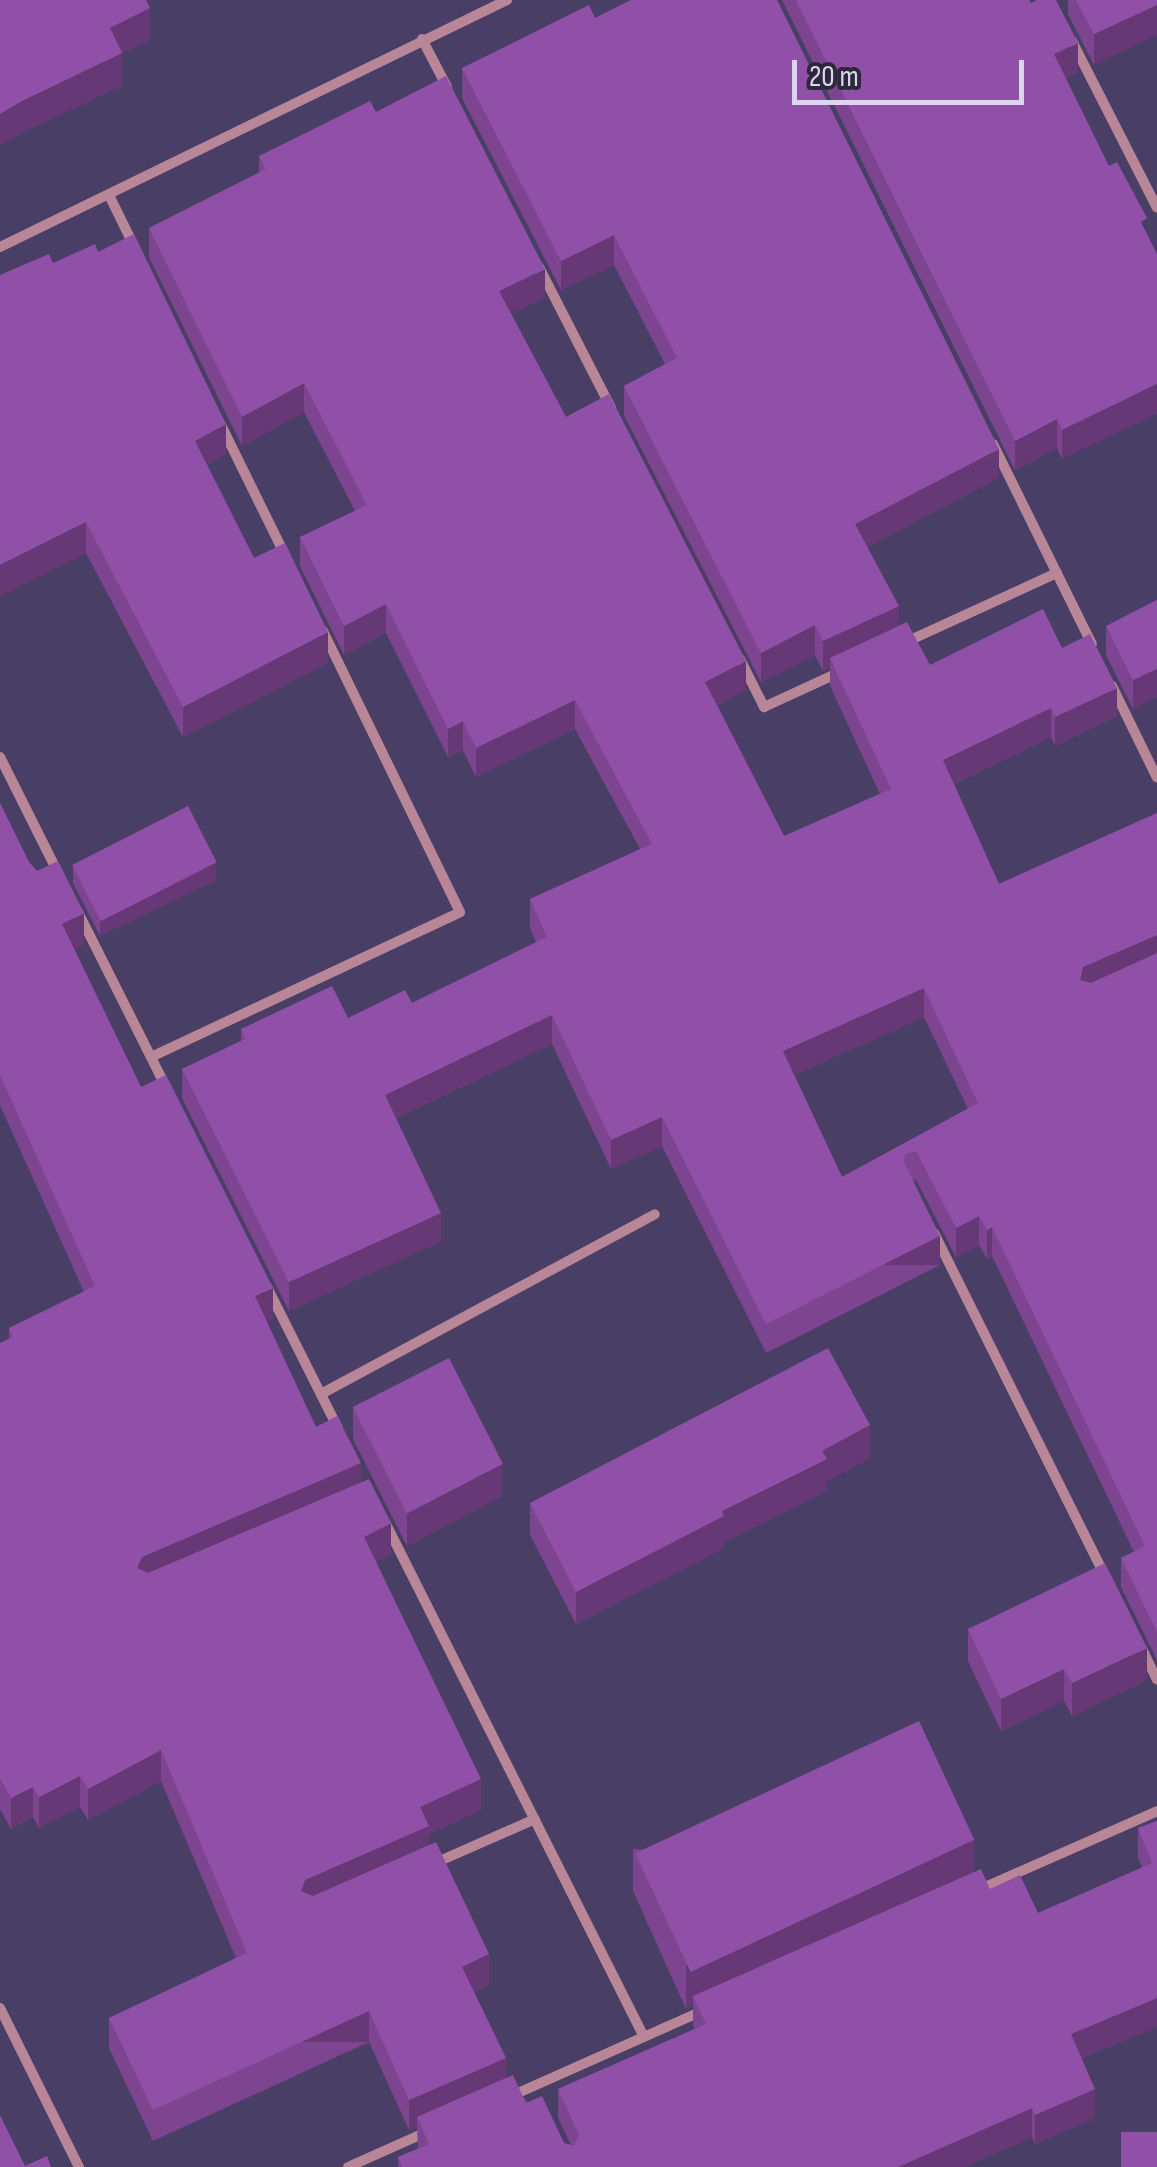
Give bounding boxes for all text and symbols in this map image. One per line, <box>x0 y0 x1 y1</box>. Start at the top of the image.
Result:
scale bar <box>797 40 1030 102</box>
text: 20 m <box>809 59 859 95</box>

